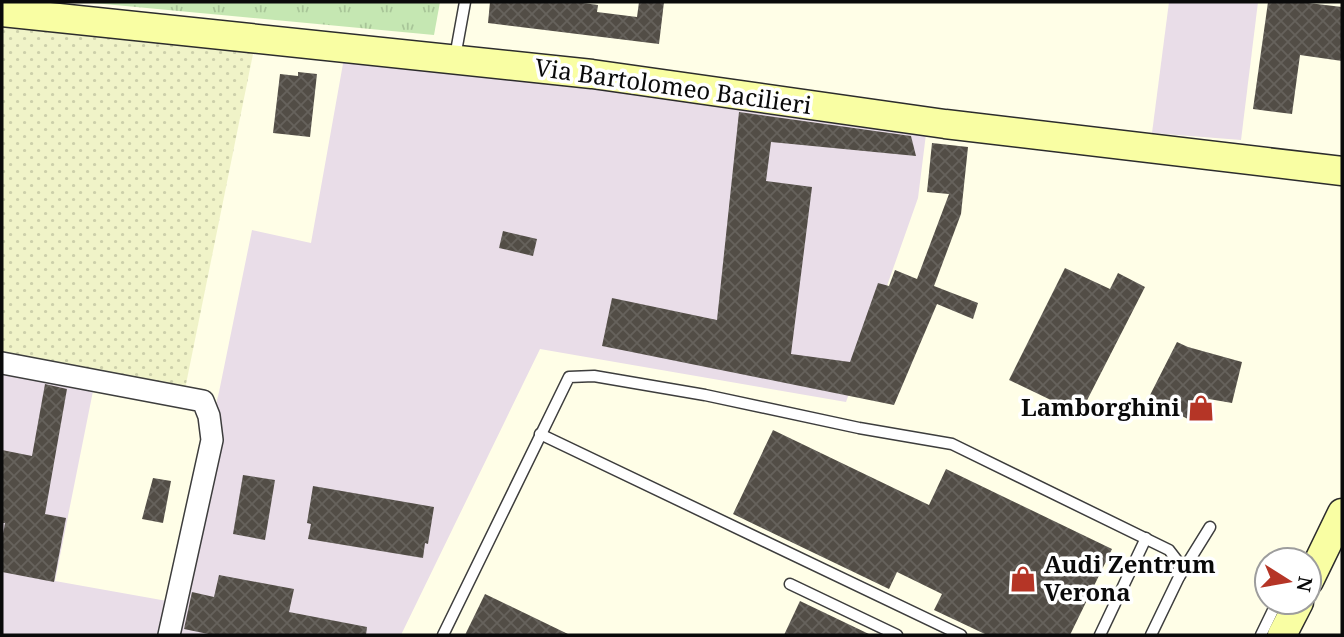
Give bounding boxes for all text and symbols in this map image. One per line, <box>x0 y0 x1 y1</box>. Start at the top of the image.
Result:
street label: Via Bartolomeo Bacilieri <box>533 50 814 121</box>
place label: Lamborghini <box>1021 390 1181 423</box>
shop icon: Lamborghini <box>1186 393 1216 423</box>
north arrow <box>1253 546 1323 616</box>
place label: Audi Zentrum Verona <box>1044 547 1216 608</box>
shop icon: Audi Zentrum Verona <box>1008 564 1038 594</box>
text: N <box>1290 574 1319 594</box>

